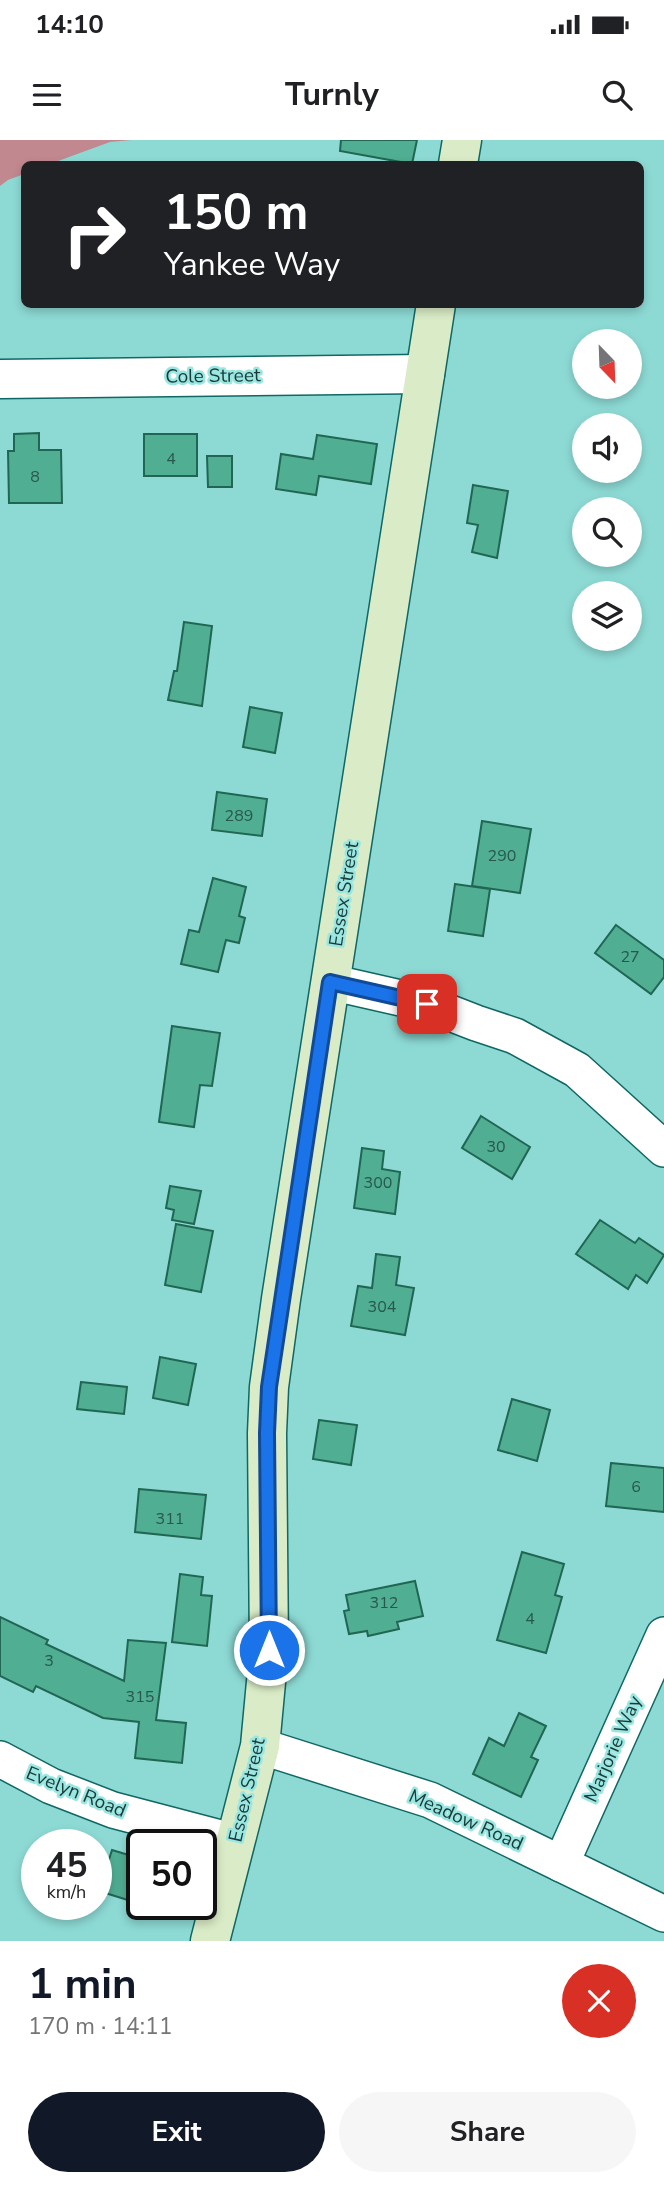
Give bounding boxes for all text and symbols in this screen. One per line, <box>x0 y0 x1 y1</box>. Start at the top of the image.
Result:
text: 14:10 <box>35 7 104 42</box>
text: Turnly <box>285 73 379 116</box>
icon: menu <box>28 76 66 114</box>
icon: search <box>598 76 636 114</box>
text: 150 m <box>164 179 308 246</box>
icon: right <box>49 189 140 280</box>
text: Yankee Way <box>164 243 340 286</box>
north arrow <box>572 329 642 399</box>
map controls <box>572 329 642 651</box>
street label: Cole Street <box>165 362 261 390</box>
button: sound <box>572 413 642 483</box>
house number: 4 <box>166 448 176 470</box>
house number: 8 <box>30 466 40 488</box>
button: search <box>572 497 642 567</box>
button: layers <box>572 581 642 651</box>
house number: 289 <box>225 805 253 827</box>
street label: Essex Street <box>323 839 365 948</box>
house number: 290 <box>488 845 516 867</box>
house number: 27 <box>620 946 640 968</box>
pin <box>397 974 457 1034</box>
icon: arrive <box>408 985 446 1023</box>
house number: 30 <box>486 1136 506 1158</box>
house number: 300 <box>364 1172 392 1194</box>
house number: 304 <box>368 1296 397 1318</box>
house number: 6 <box>631 1476 641 1498</box>
house number: 311 <box>156 1508 184 1530</box>
house number: 312 <box>370 1592 398 1614</box>
house number: 4 <box>525 1608 535 1630</box>
position arrow <box>232 1613 306 1687</box>
house number: 3 <box>44 1650 54 1672</box>
house number: 315 <box>126 1686 154 1708</box>
street label: Marjorie Way <box>578 1691 648 1806</box>
street label: Essex Street <box>222 1735 272 1845</box>
street label: Evelyn Road <box>22 1760 130 1824</box>
street label: Meadow Road <box>405 1783 527 1857</box>
speed limit sign: 50 <box>126 1829 217 1920</box>
text: 45 <box>45 1842 88 1889</box>
text: km/h <box>47 1880 86 1904</box>
text: 1 min <box>28 1956 137 2013</box>
button: close <box>562 1964 636 2038</box>
text: 170 m · 14:11 <box>28 2011 173 2042</box>
button: Exit <box>28 2092 325 2172</box>
button: Share <box>339 2092 636 2172</box>

